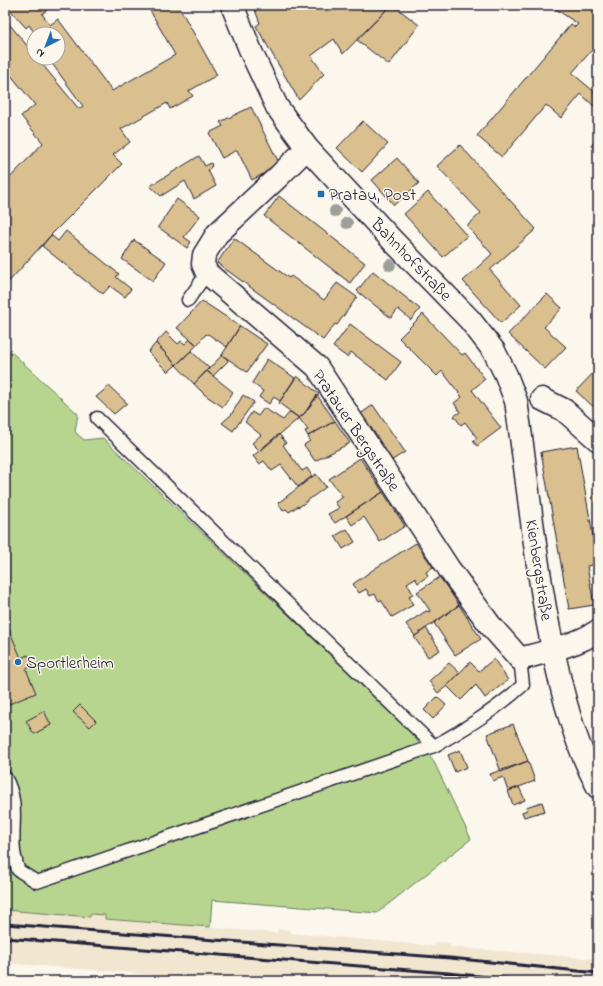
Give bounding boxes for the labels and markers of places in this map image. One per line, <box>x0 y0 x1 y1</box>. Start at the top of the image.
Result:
place label: Pratau, Post <box>329 183 416 208</box>
marker: Pratau, Post <box>316 189 326 199</box>
place label: Sportlerheim <box>26 651 114 676</box>
marker: Sportlerheim <box>13 657 23 667</box>

